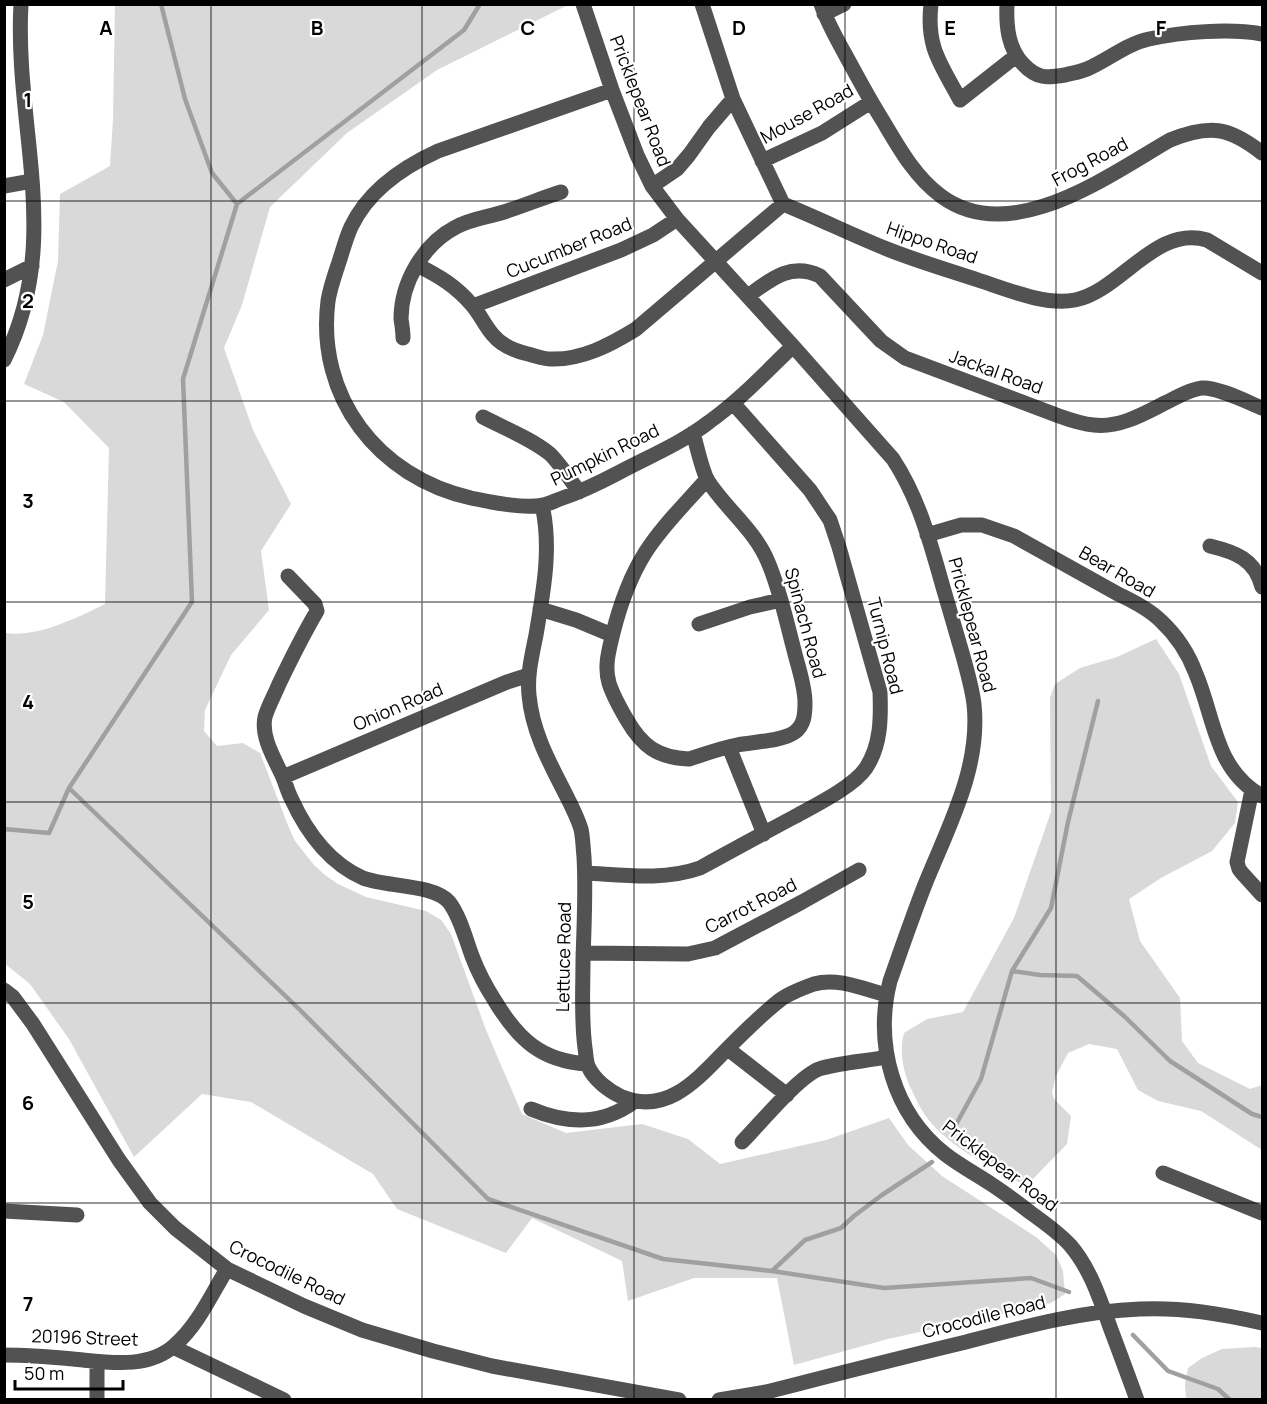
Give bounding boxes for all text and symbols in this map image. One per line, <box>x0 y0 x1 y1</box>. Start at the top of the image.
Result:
text: A <box>99 14 113 41</box>
text: B <box>311 14 324 41</box>
text: C <box>521 14 535 41</box>
text: D <box>732 14 746 41</box>
text: E <box>944 14 956 41</box>
text: F <box>1156 14 1167 41</box>
street label: Pricklepear Road <box>605 32 677 170</box>
street label: Mouse Road <box>756 78 857 149</box>
text: 1 <box>24 86 32 113</box>
street label: Frog Road <box>1047 131 1132 191</box>
street label: Cucumber Road <box>502 211 635 283</box>
street label: Hippo Road <box>884 215 981 269</box>
text: 2 <box>22 287 34 314</box>
street label: Jackal Road <box>946 343 1046 399</box>
street label: Pumpkin Road <box>546 418 663 491</box>
text: 3 <box>22 487 34 514</box>
street label: Bear Road <box>1075 540 1160 603</box>
street label: Pricklepear Road <box>943 555 1003 695</box>
street label: Spinach Road <box>780 565 832 681</box>
street label: Turnip Road <box>862 595 910 697</box>
street label: Onion Road <box>349 676 446 736</box>
text: 4 <box>22 688 34 715</box>
street label: Carrot Road <box>701 872 800 938</box>
text: 5 <box>22 888 34 915</box>
street label: Lettuce Road <box>550 902 576 1012</box>
text: 6 <box>22 1089 34 1116</box>
street label: Pricklepear Road <box>938 1114 1063 1217</box>
street label: Crocodile Road <box>226 1234 349 1311</box>
street label: Crocodile Road <box>920 1289 1048 1343</box>
text: 7 <box>23 1290 33 1317</box>
street label: 20196 Street <box>31 1323 139 1351</box>
scale bar <box>15 1353 123 1391</box>
text: 50 m <box>24 1361 64 1385</box>

